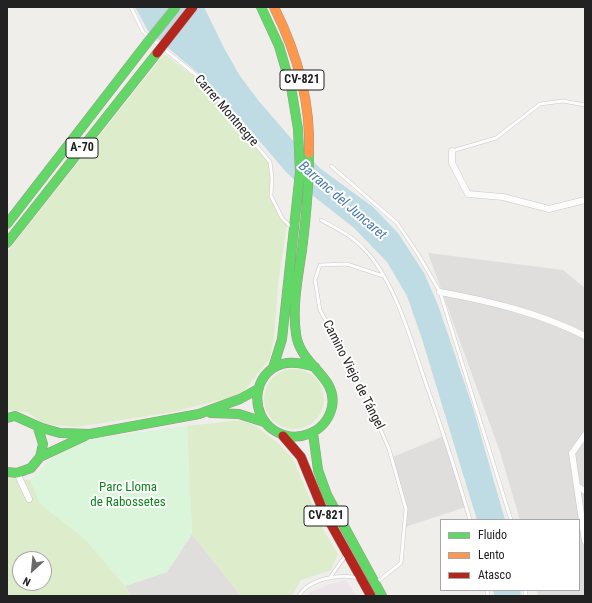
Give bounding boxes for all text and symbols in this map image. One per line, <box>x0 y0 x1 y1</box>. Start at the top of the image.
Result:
road number: CV-821 <box>280 70 324 90</box>
street label: Carrer Montnegre <box>191 72 261 150</box>
road number: A-70 <box>66 138 98 158</box>
water label: Barranc del Juncaret <box>295 158 389 244</box>
street label: Camino Viejo de Tángel <box>319 318 387 432</box>
park label: Parc Lloma de Rabossetes <box>90 480 166 511</box>
road number: CV-821 <box>304 506 348 526</box>
legend <box>440 519 580 591</box>
text: Fluido <box>478 528 507 542</box>
text: Lento <box>478 548 505 562</box>
north arrow <box>12 551 52 591</box>
text: Atasco <box>478 568 511 582</box>
text: N <box>21 574 33 589</box>

